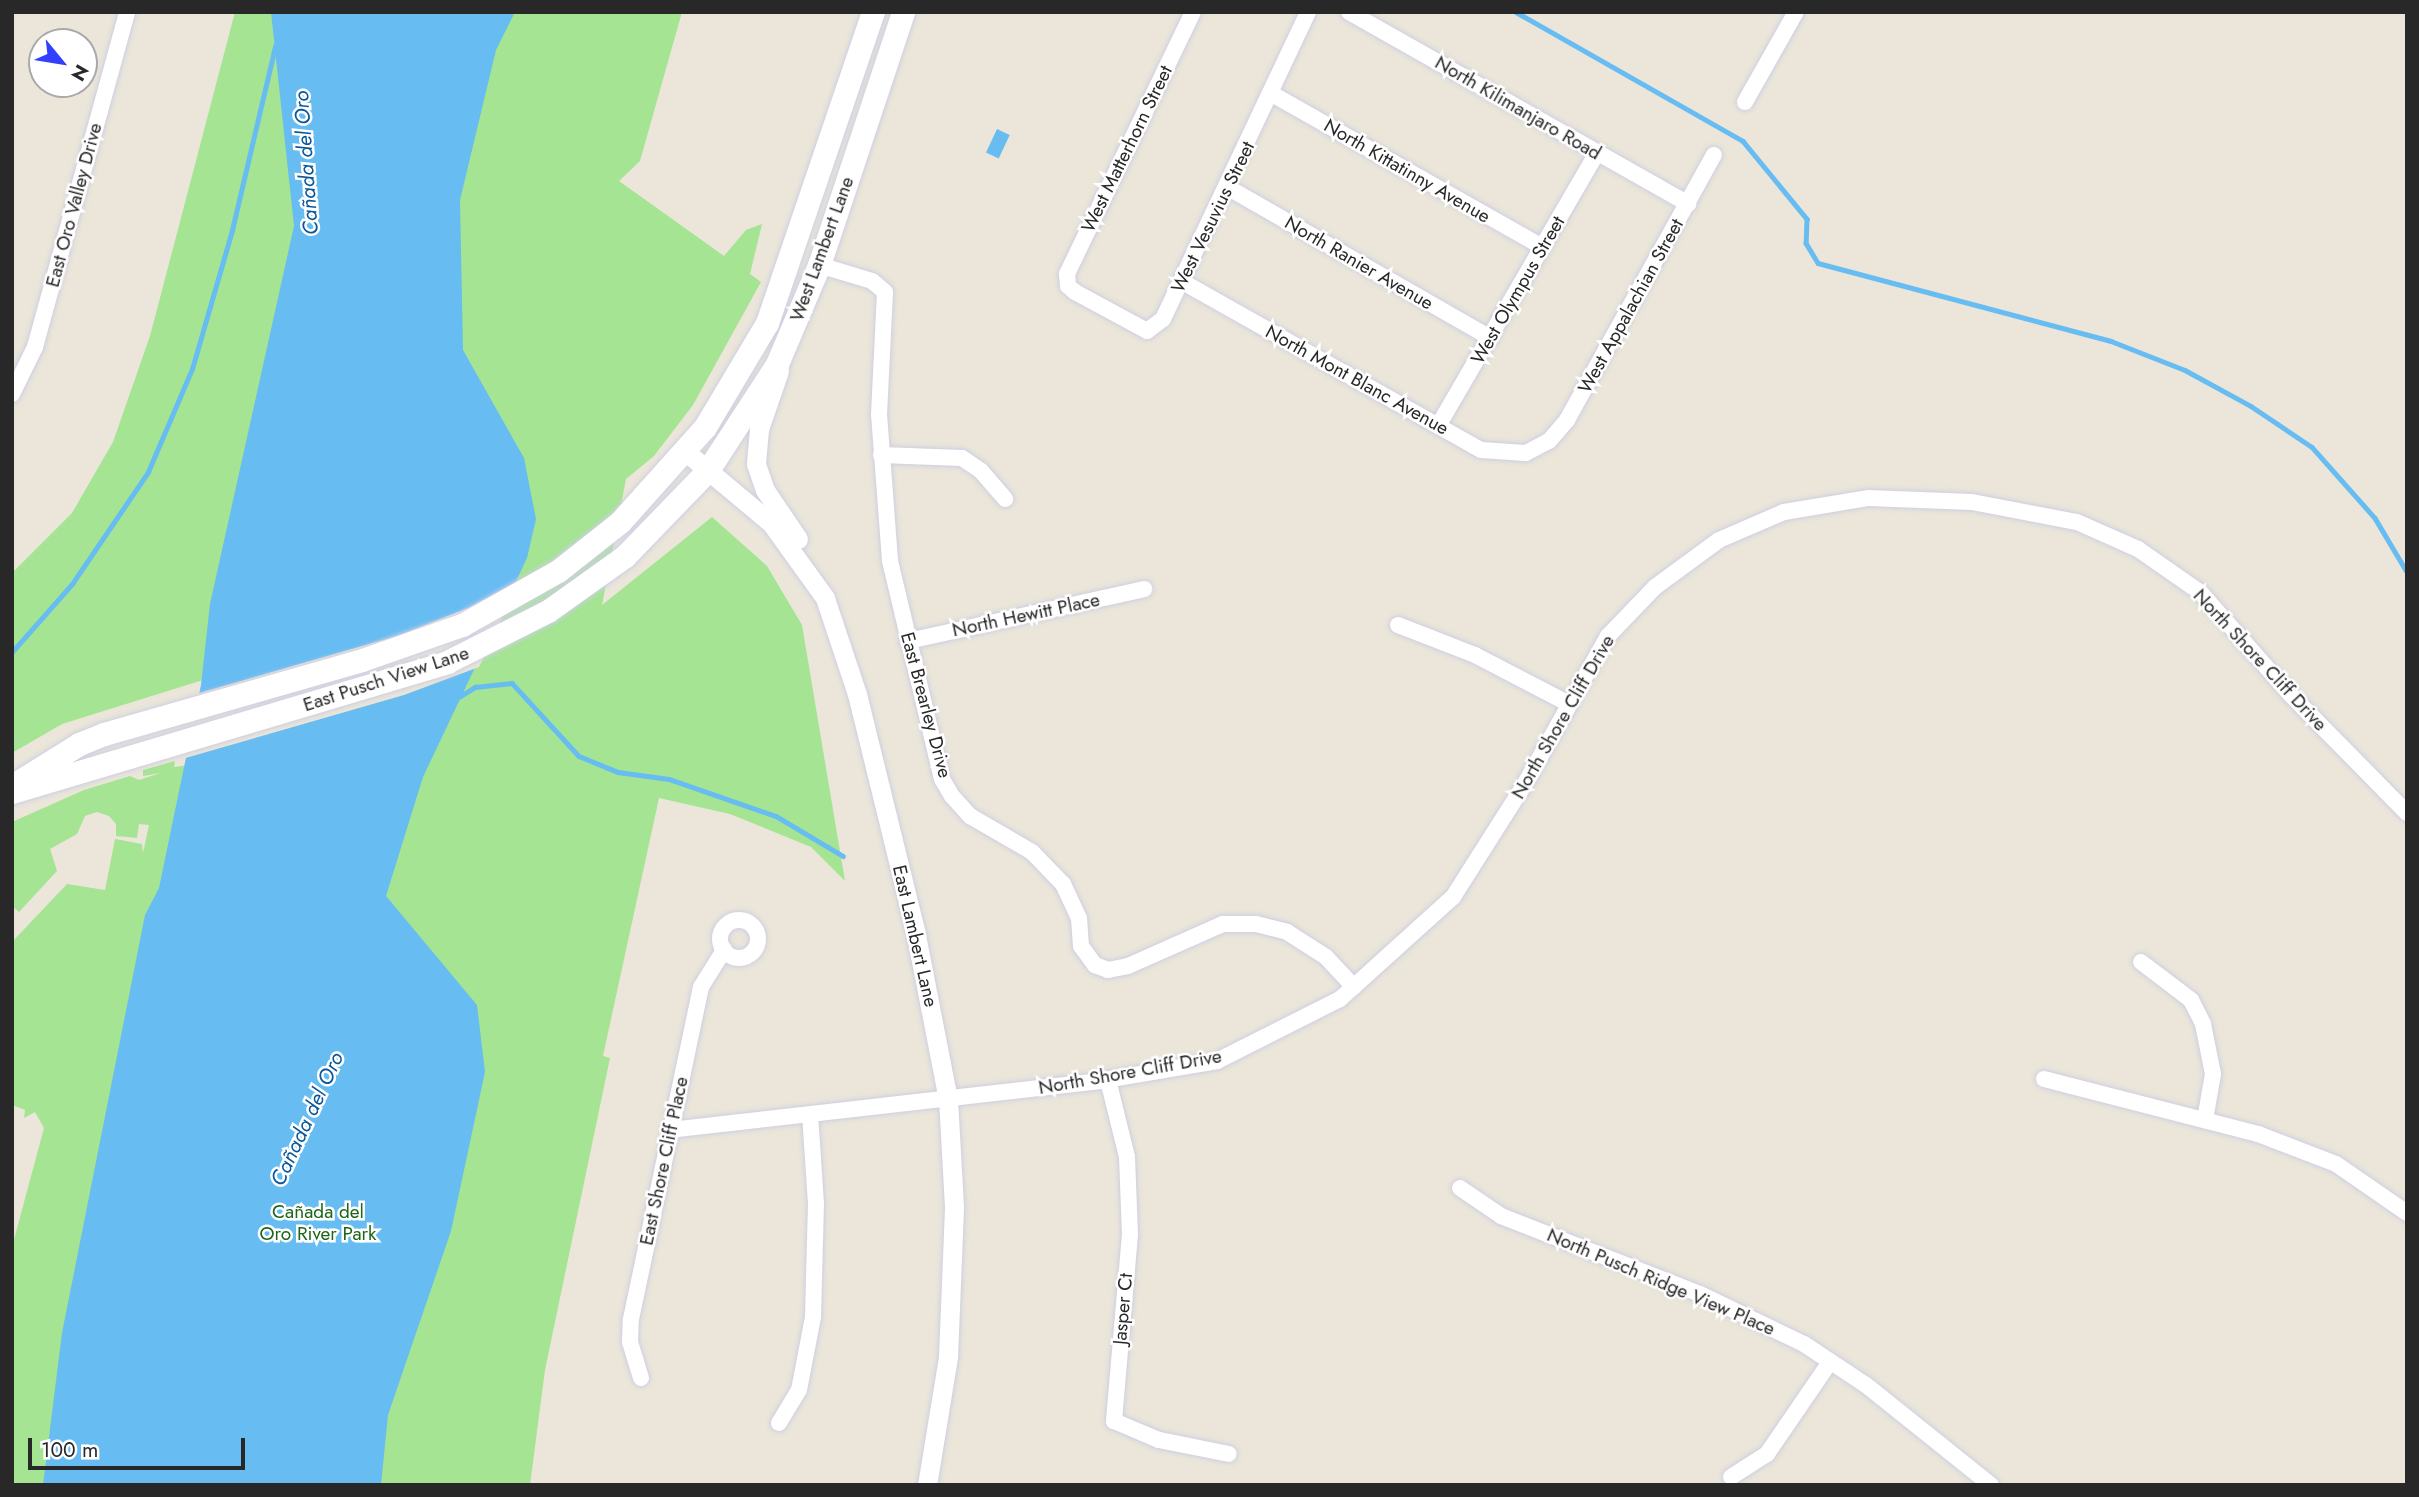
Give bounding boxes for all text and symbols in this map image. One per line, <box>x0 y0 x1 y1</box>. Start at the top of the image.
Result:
north arrow <box>28 28 98 98</box>
street label: North Kilimanjaro Road <box>1431 51 1605 165</box>
text: N <box>64 59 95 86</box>
street label: West Matterhorn Street <box>1077 62 1177 236</box>
water label: Cañada del Oro <box>288 90 324 236</box>
street label: North Kittatinny Avenue <box>1320 114 1494 228</box>
street label: East Oro Valley Drive <box>41 120 107 290</box>
street label: West Vesuvius Street <box>1167 138 1259 296</box>
street label: West Lambert Lane <box>785 174 859 324</box>
street label: North Ranier Avenue <box>1281 211 1437 315</box>
street label: West Olympus Street <box>1466 212 1570 368</box>
street label: West Appalachian Street <box>1574 215 1688 397</box>
street label: North Mont Blanc Avenue <box>1261 320 1453 440</box>
street label: North Shore Cliff Drive <box>2188 584 2332 736</box>
street label: North Hewitt Place <box>950 588 1102 642</box>
street label: East Brearley Drive <box>896 630 956 780</box>
street label: North Shore Cliff Drive <box>1507 631 1619 803</box>
street label: East Pusch View Lane <box>300 641 472 717</box>
street label: East Lambert Lane <box>888 863 942 1009</box>
street label: North Shore Cliff Drive <box>1037 1045 1223 1099</box>
water label: Cañada del Oro <box>265 1048 349 1190</box>
street label: East Shore Cliff Place <box>635 1075 693 1247</box>
park label: Cañada del Oro River Park <box>260 1201 376 1245</box>
street label: North Pusch Ridge View Place <box>1544 1224 1778 1340</box>
street label: Jasper Ct <box>1109 1272 1137 1346</box>
scale bar <box>32 1424 248 1468</box>
text: 100 m <box>41 1435 98 1465</box>

